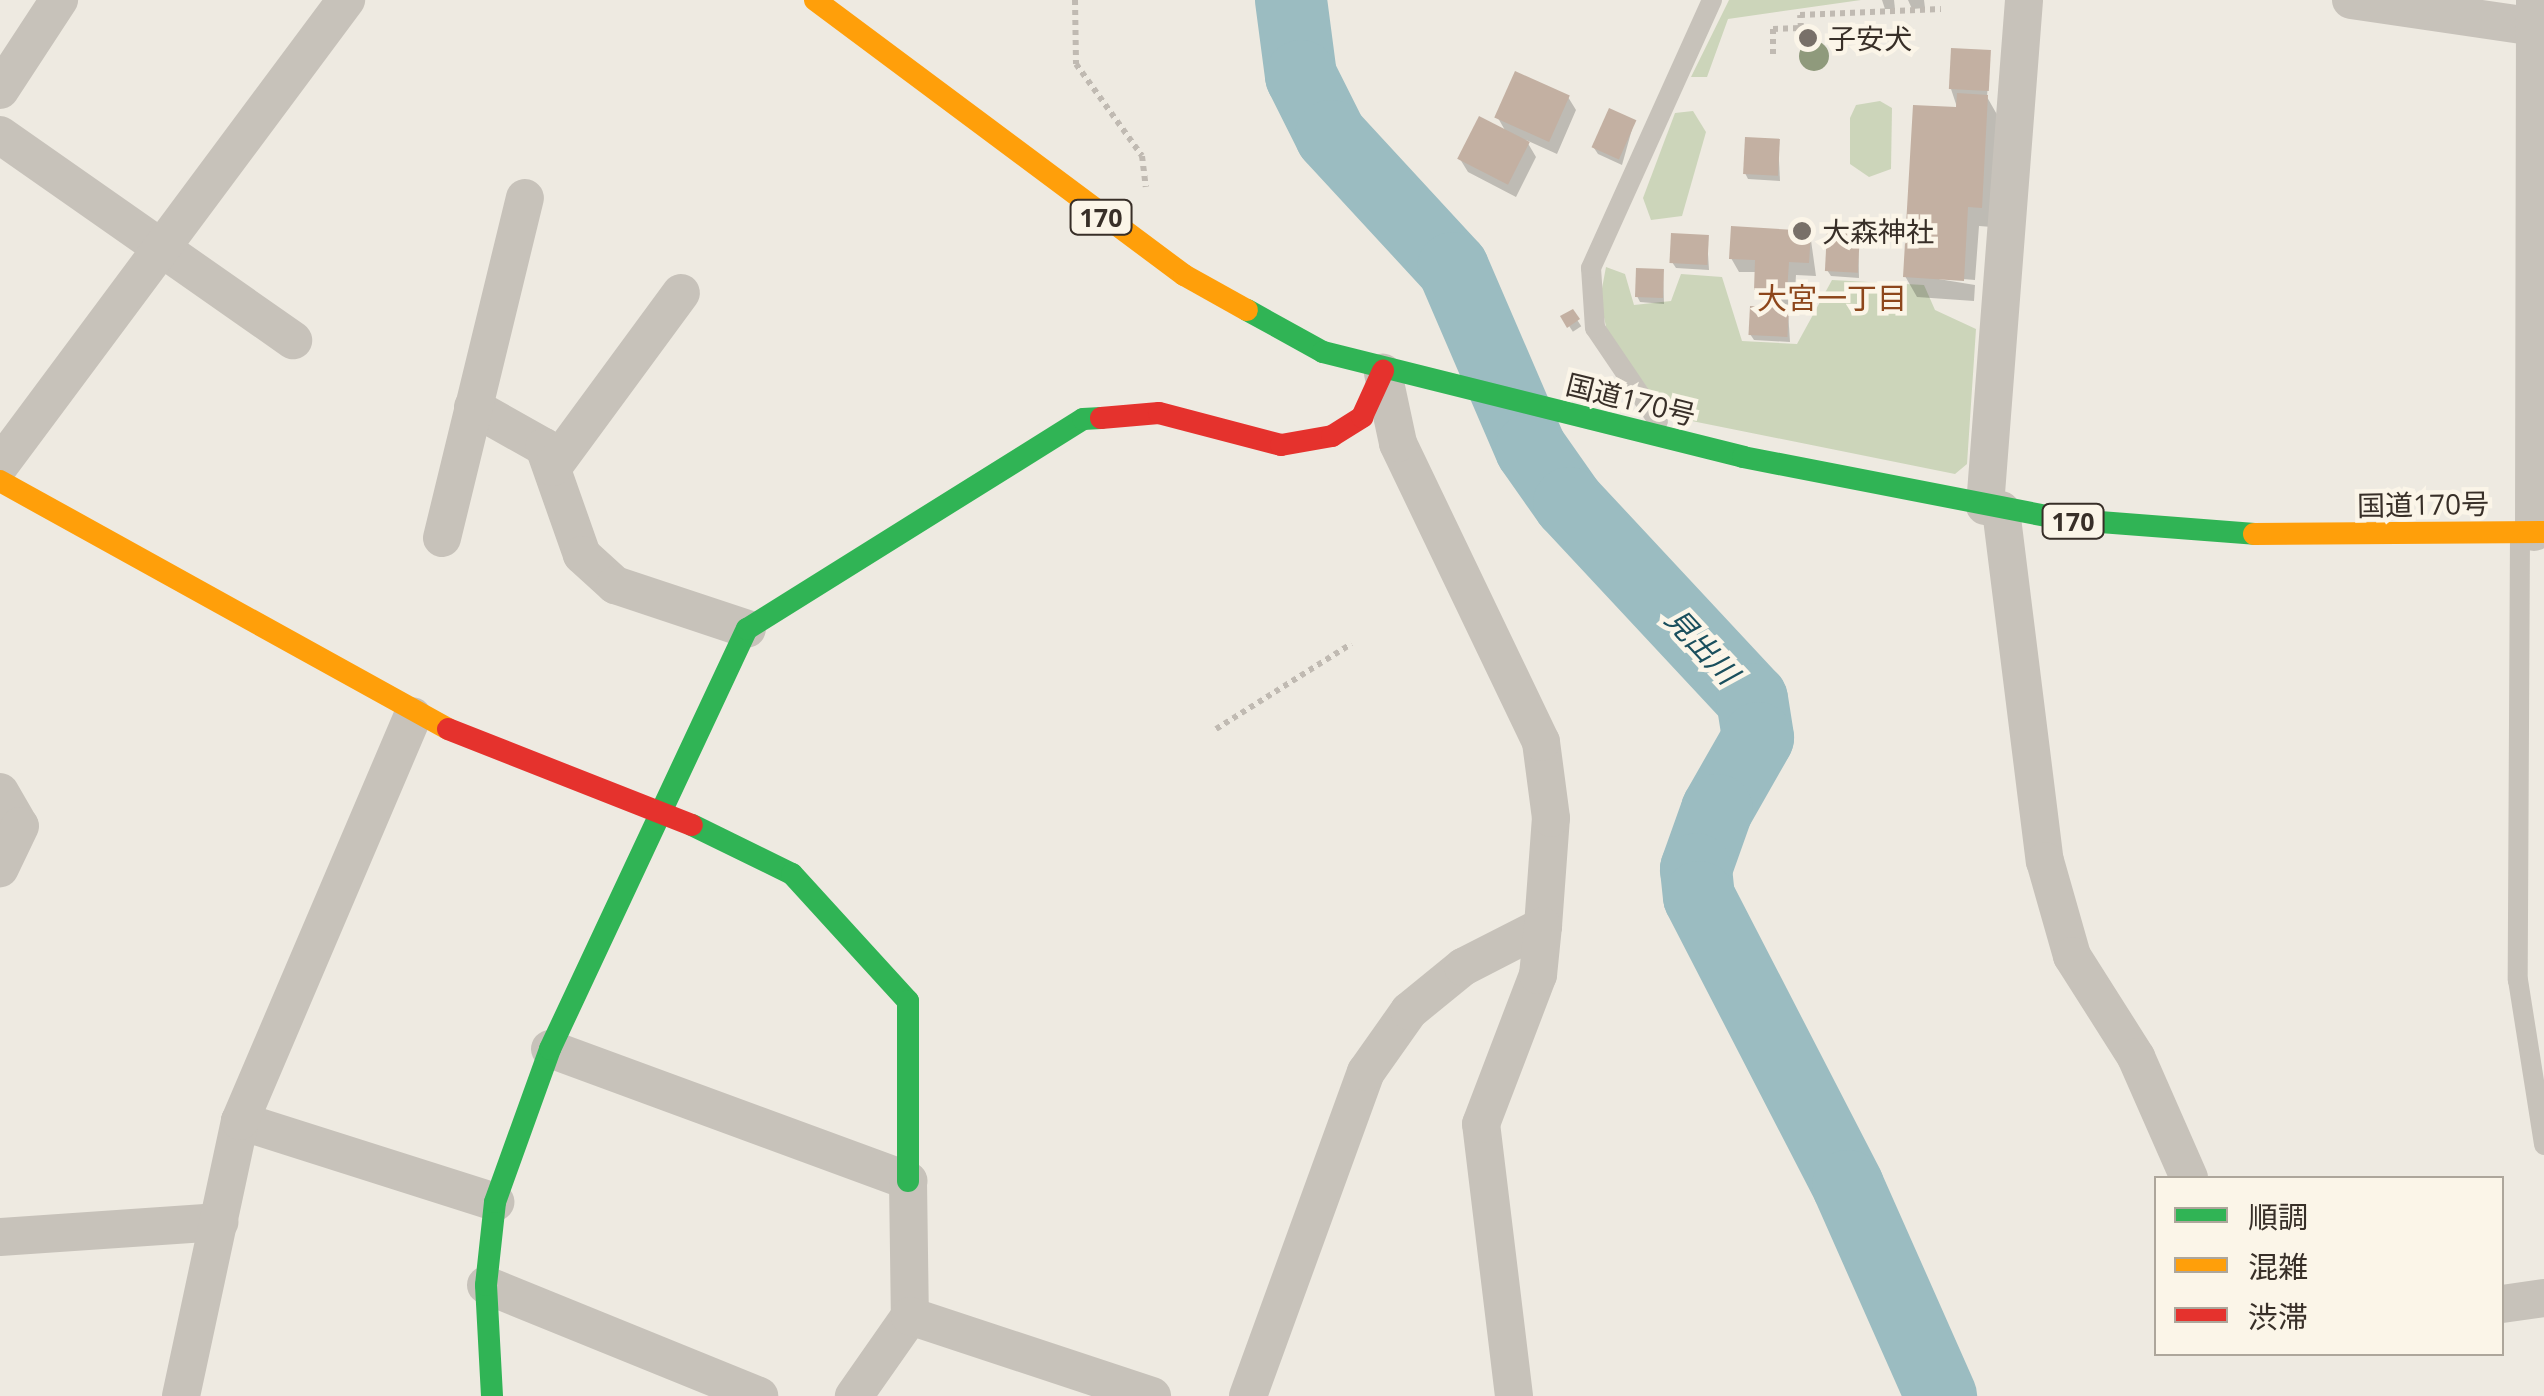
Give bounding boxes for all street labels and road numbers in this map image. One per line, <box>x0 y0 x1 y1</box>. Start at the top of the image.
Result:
road number: 170 <box>1068 197 1134 237</box>
street label: 国道170号 <box>1563 367 1699 431</box>
street label: 国道170号 <box>2357 486 2489 522</box>
road number: 170 <box>2040 501 2106 541</box>

